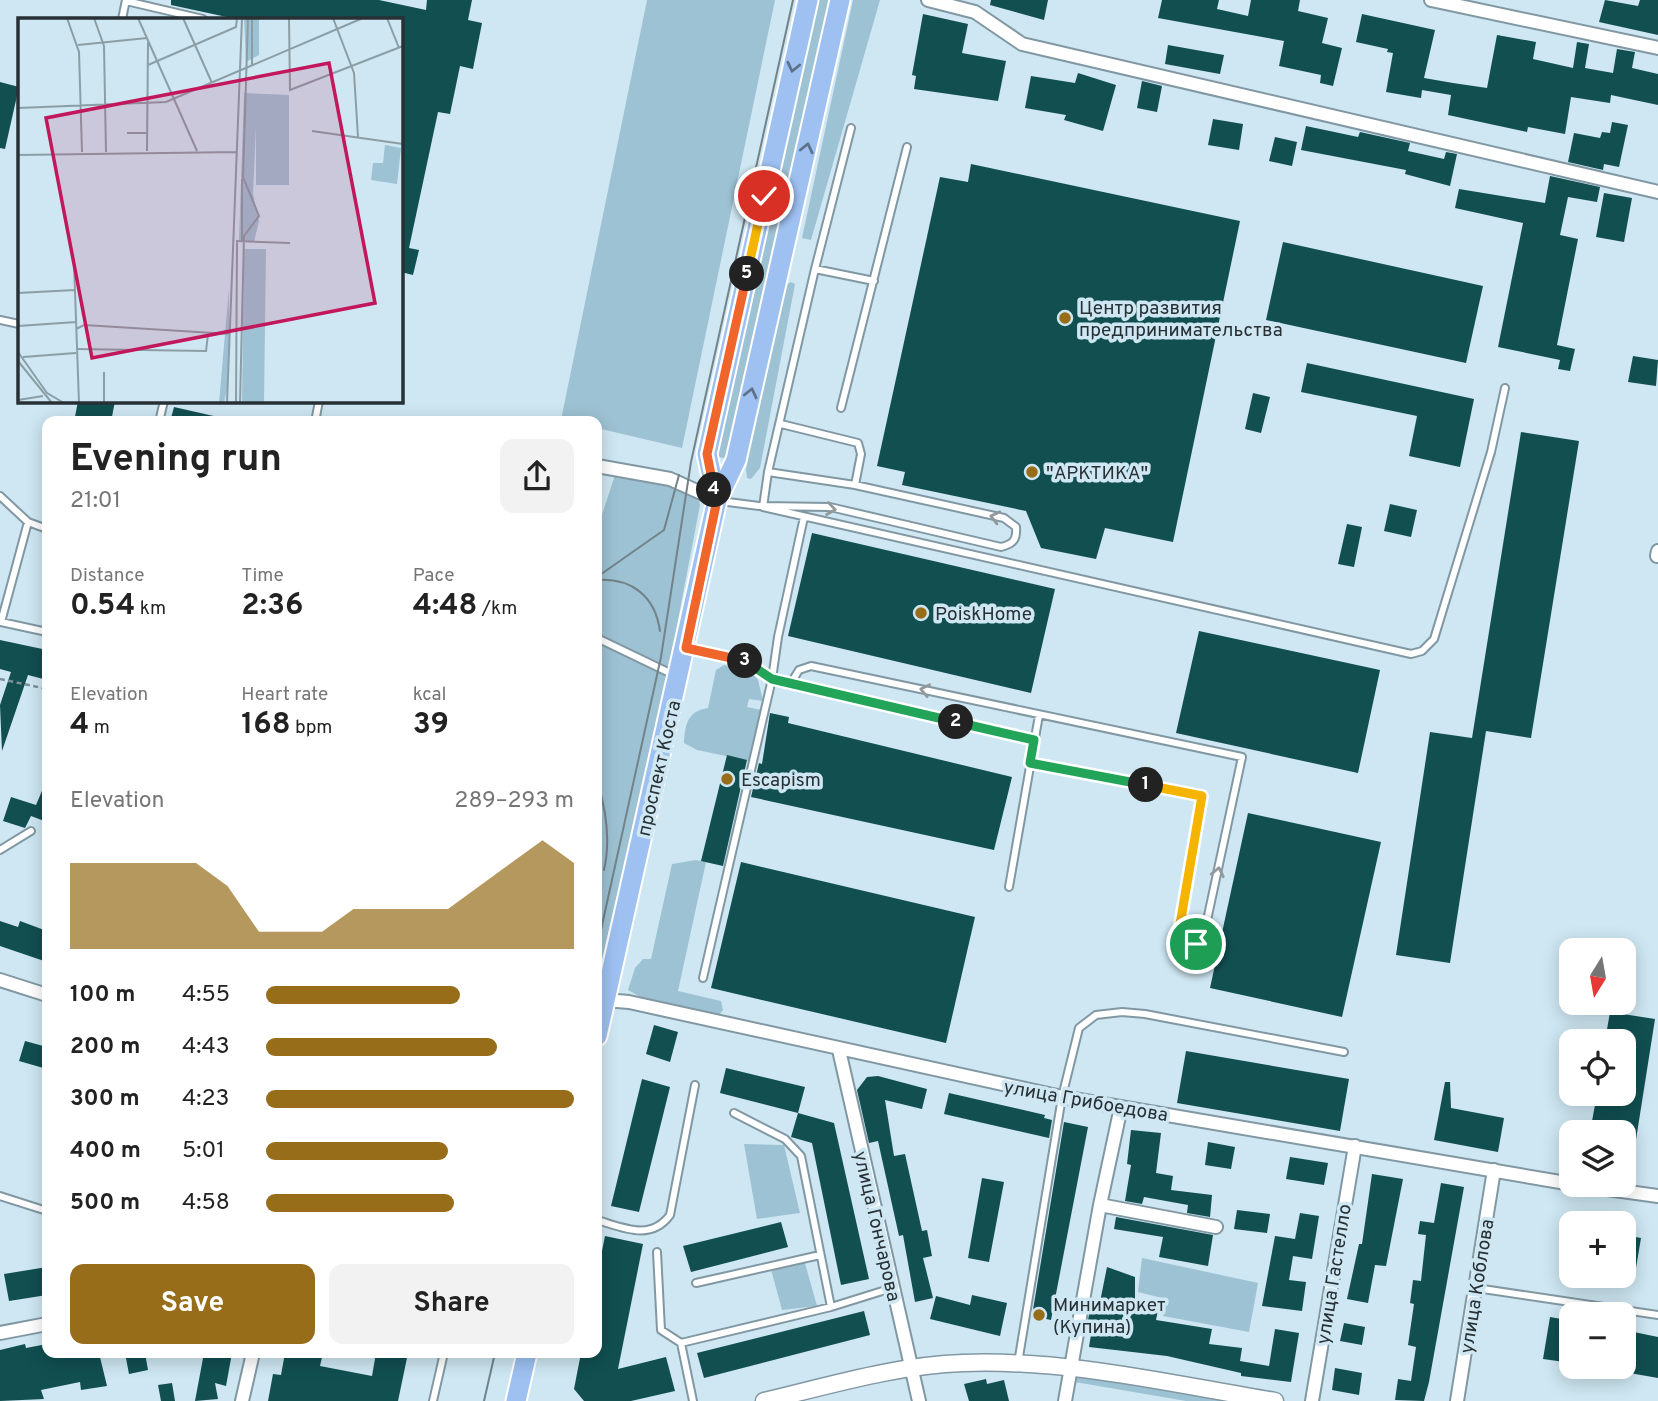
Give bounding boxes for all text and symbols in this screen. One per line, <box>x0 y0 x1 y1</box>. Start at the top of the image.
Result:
inset map <box>18 18 402 402</box>
one-way arrow <box>787 61 802 73</box>
one-way arrow <box>799 142 813 154</box>
pin <box>734 166 794 226</box>
icon: check <box>745 177 783 215</box>
pin: 5 <box>730 256 764 292</box>
text: 5 <box>741 261 752 285</box>
place label: Центр развития предпринимательства <box>1079 297 1283 343</box>
marker: Центр развития предпринимательства <box>1057 310 1073 326</box>
one-way arrow <box>743 388 758 400</box>
text: Evening run <box>70 436 282 485</box>
button: share <box>500 439 574 513</box>
place label: "АРКТИКА" <box>1046 462 1148 486</box>
marker: "АРКТИКА" <box>1024 464 1040 480</box>
pin: 4 <box>696 472 732 508</box>
text: 4 <box>707 477 720 501</box>
text: 21:01 <box>70 487 121 516</box>
one-way arrow <box>826 501 837 516</box>
one-way arrow <box>990 511 1002 525</box>
text: Distance <box>70 564 145 588</box>
text: Time <box>241 564 284 588</box>
text: Pace <box>413 564 454 588</box>
text: 0.54 <box>70 588 135 625</box>
text: 2:36 <box>241 588 303 625</box>
text: 4:48 <box>413 588 477 625</box>
text: km <box>135 597 166 621</box>
text: /km <box>477 597 517 621</box>
place label: PoiskHome <box>935 603 1032 627</box>
marker: PoiskHome <box>913 605 929 621</box>
pin: 3 <box>728 644 762 678</box>
text: 3 <box>739 648 750 672</box>
text: Elevation <box>70 683 148 707</box>
text: Heart rate <box>241 683 328 707</box>
text: kcal <box>413 683 446 707</box>
one-way arrow <box>919 684 931 699</box>
street label: проспект Коста <box>633 698 687 839</box>
pin: 2 <box>939 704 974 740</box>
text: 4 <box>70 707 89 744</box>
text: 168 <box>241 707 291 744</box>
text: 39 <box>413 707 449 744</box>
text: 2 <box>950 709 961 733</box>
text: m <box>89 716 110 740</box>
text: bpm <box>291 716 332 740</box>
pin: 1 <box>1128 768 1164 802</box>
place label: Escapism <box>741 769 821 793</box>
marker: Escapism <box>719 771 735 787</box>
text: 1 <box>1142 772 1149 796</box>
text: Elevation <box>70 787 165 816</box>
text: 289–293 m <box>454 787 574 816</box>
one-way arrow <box>1209 866 1224 878</box>
pin <box>1166 914 1226 974</box>
icon: arrive <box>1177 925 1215 963</box>
north arrow <box>1559 938 1636 1015</box>
map controls <box>1559 938 1636 1379</box>
text: 100 m <box>70 981 135 1010</box>
text: 4:55 <box>182 981 230 1010</box>
button: locate <box>1559 1029 1636 1106</box>
text: 200 m <box>70 1033 140 1062</box>
text: 4:43 <box>182 1033 230 1062</box>
street label: улица Грибоедова <box>1002 1076 1170 1128</box>
text: 300 m <box>70 1085 140 1114</box>
text: 4:23 <box>182 1085 229 1114</box>
button: layers <box>1559 1120 1636 1197</box>
text: 400 m <box>70 1137 141 1166</box>
text: 5:01 <box>182 1137 225 1166</box>
street label: улица Гончарова <box>847 1149 905 1304</box>
text: 500 m <box>70 1189 140 1218</box>
text: 4:58 <box>182 1189 230 1218</box>
street label: улица Гастелло <box>1312 1202 1358 1346</box>
button: + <box>1559 1211 1636 1288</box>
street label: улица Коблова <box>1456 1217 1500 1355</box>
button: Save <box>70 1264 315 1344</box>
button: Share <box>329 1264 574 1344</box>
place label: Минимаркет (Купина) <box>1053 1294 1166 1340</box>
button: − <box>1559 1302 1636 1379</box>
marker: Минимаркет (Купина) <box>1031 1307 1047 1323</box>

